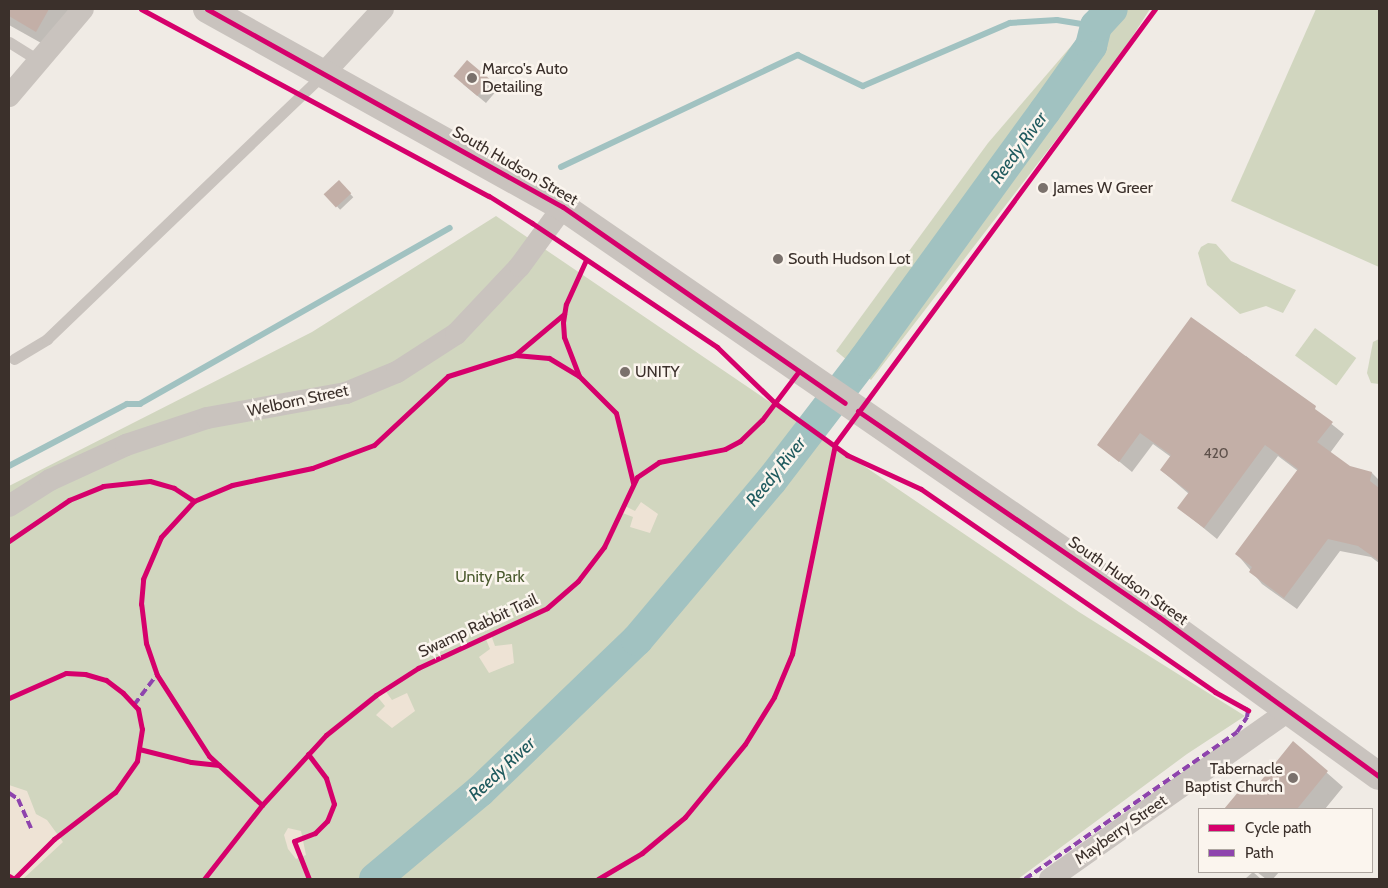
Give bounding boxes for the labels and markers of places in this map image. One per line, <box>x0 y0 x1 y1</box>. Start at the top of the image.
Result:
place label: Marco's Auto Detailing <box>482 59 568 97</box>
marker: Marco's Auto Detailing <box>466 72 478 84</box>
place label: James W Greer <box>1053 178 1153 198</box>
marker: James W Greer <box>1037 182 1049 194</box>
place label: South Hudson Lot <box>788 249 910 269</box>
marker: South Hudson Lot <box>772 253 784 265</box>
place label: UNITY <box>635 362 680 382</box>
marker: UNITY <box>619 366 631 378</box>
place label: Tabernacle Baptist Church <box>1185 759 1283 797</box>
marker: Tabernacle Baptist Church <box>1287 772 1299 784</box>

